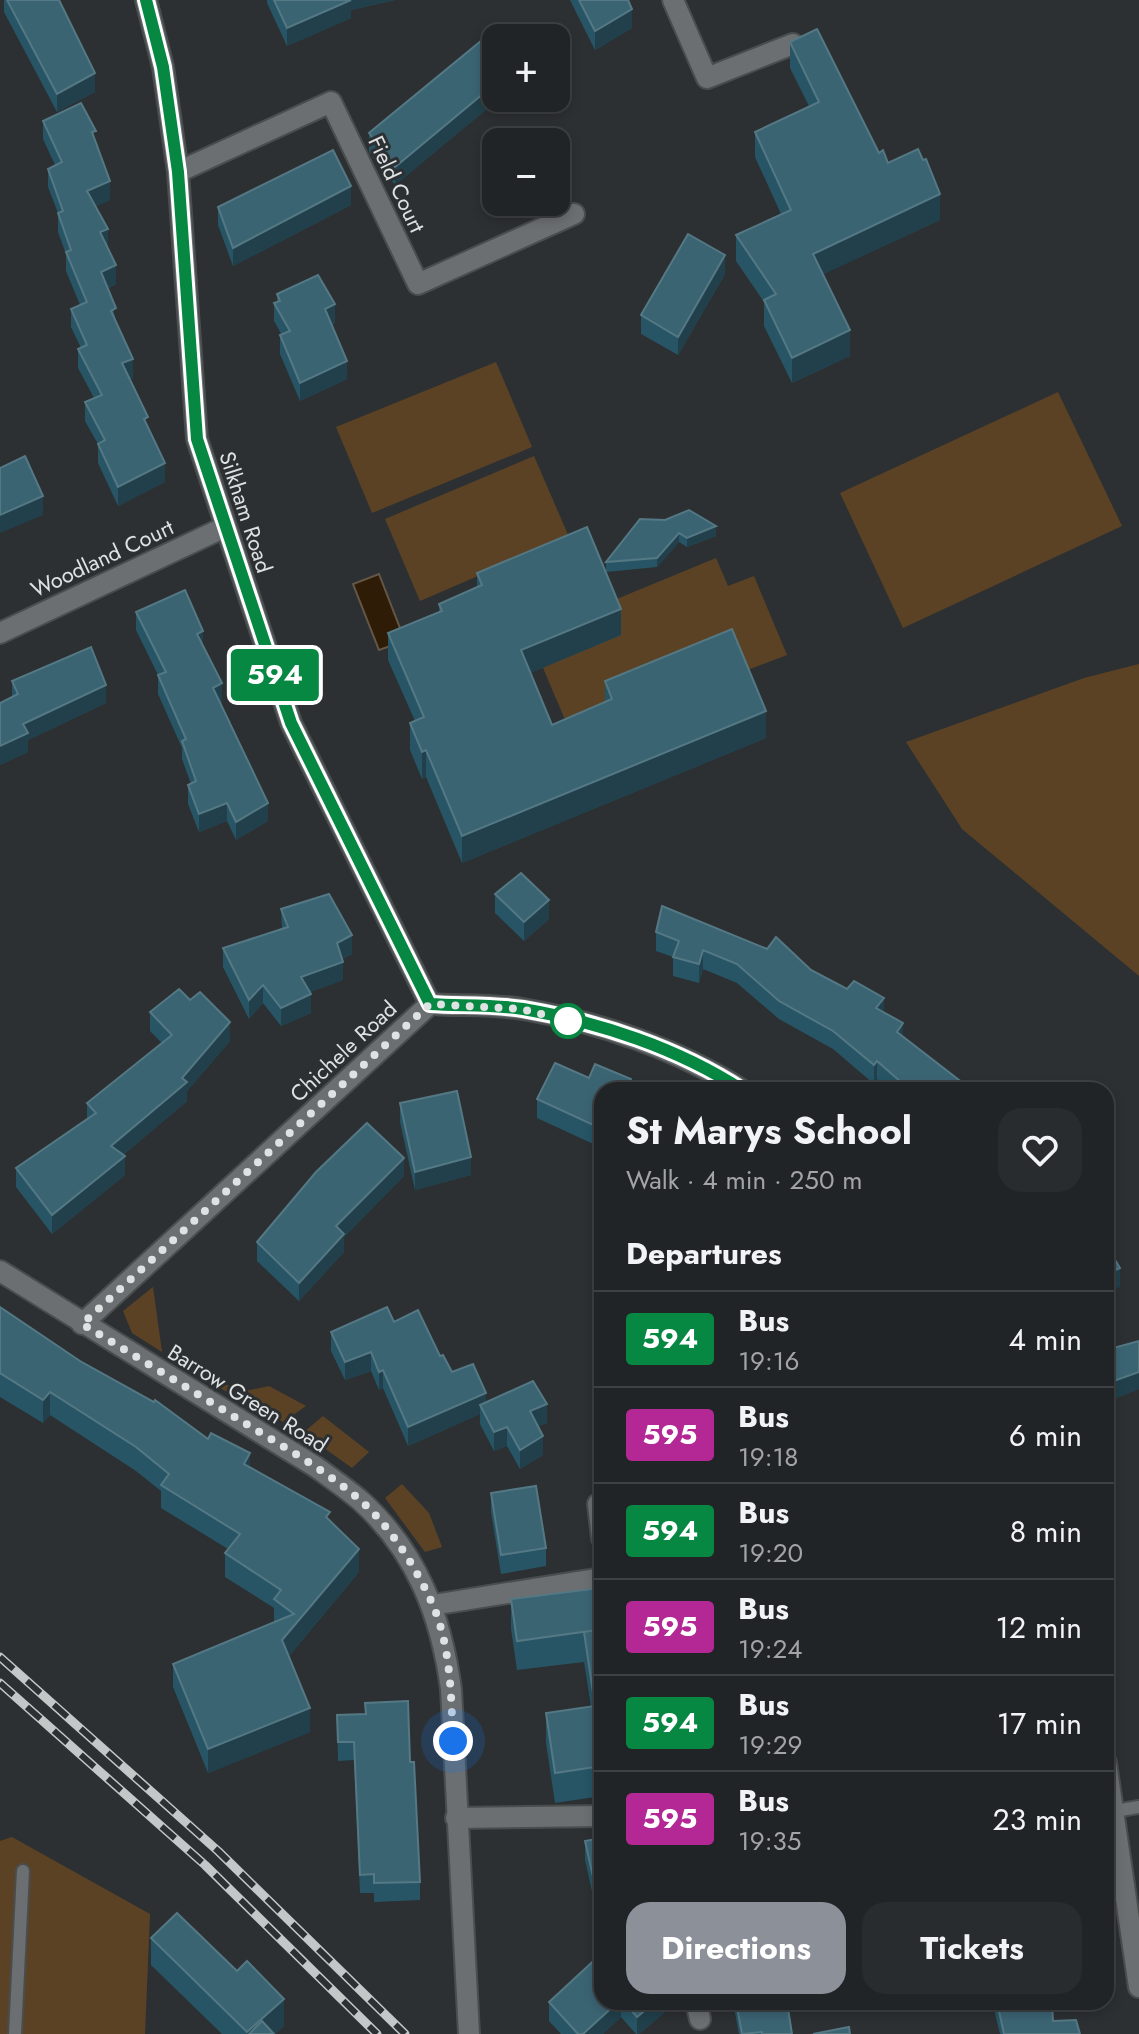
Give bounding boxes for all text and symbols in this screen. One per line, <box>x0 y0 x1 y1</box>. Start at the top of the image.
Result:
map controls <box>482 24 570 216</box>
button: + <box>482 24 570 112</box>
button: − <box>482 128 570 216</box>
street label: Field Court <box>361 130 434 238</box>
street label: Silkham Road <box>211 447 281 577</box>
street label: Woodland Court <box>25 511 179 605</box>
line badge: 594 <box>229 649 321 701</box>
text: 594 <box>247 654 303 695</box>
street label: Chichele Road <box>282 993 404 1109</box>
unlabelled marker <box>551 1004 585 1038</box>
text: St Marys School <box>626 1103 912 1158</box>
button: heart <box>998 1108 1082 1192</box>
text: Walk · 4 min · 250 m <box>626 1161 863 1199</box>
text: Departures <box>626 1232 782 1275</box>
text: Bus <box>738 1299 789 1342</box>
text: 594 <box>642 1318 698 1359</box>
text: 4 min <box>1009 1318 1082 1361</box>
street label: Barrow Green Road <box>162 1336 334 1460</box>
text: 19:16 <box>738 1342 800 1380</box>
text: Bus <box>738 1395 789 1438</box>
text: 595 <box>643 1414 697 1455</box>
text: 6 min <box>1009 1414 1082 1457</box>
text: 19:18 <box>738 1438 798 1476</box>
text: Bus <box>738 1491 789 1534</box>
text: 594 <box>642 1510 698 1551</box>
text: 8 min <box>1010 1510 1082 1553</box>
text: 19:20 <box>738 1534 803 1572</box>
text: Bus <box>738 1587 789 1630</box>
text: 595 <box>643 1606 697 1647</box>
text: 12 min <box>995 1606 1082 1649</box>
text: 19:24 <box>738 1630 802 1668</box>
text: Bus <box>738 1683 789 1726</box>
text: 594 <box>642 1702 698 1743</box>
text: 17 min <box>997 1702 1082 1745</box>
your location <box>433 1721 473 1761</box>
text: 19:29 <box>738 1726 803 1764</box>
text: Bus <box>738 1779 789 1822</box>
text: 595 <box>643 1798 697 1839</box>
text: 23 min <box>993 1798 1082 1841</box>
text: 19:35 <box>738 1822 801 1860</box>
button: Directions <box>626 1902 846 1994</box>
button: Tickets <box>862 1902 1082 1994</box>

